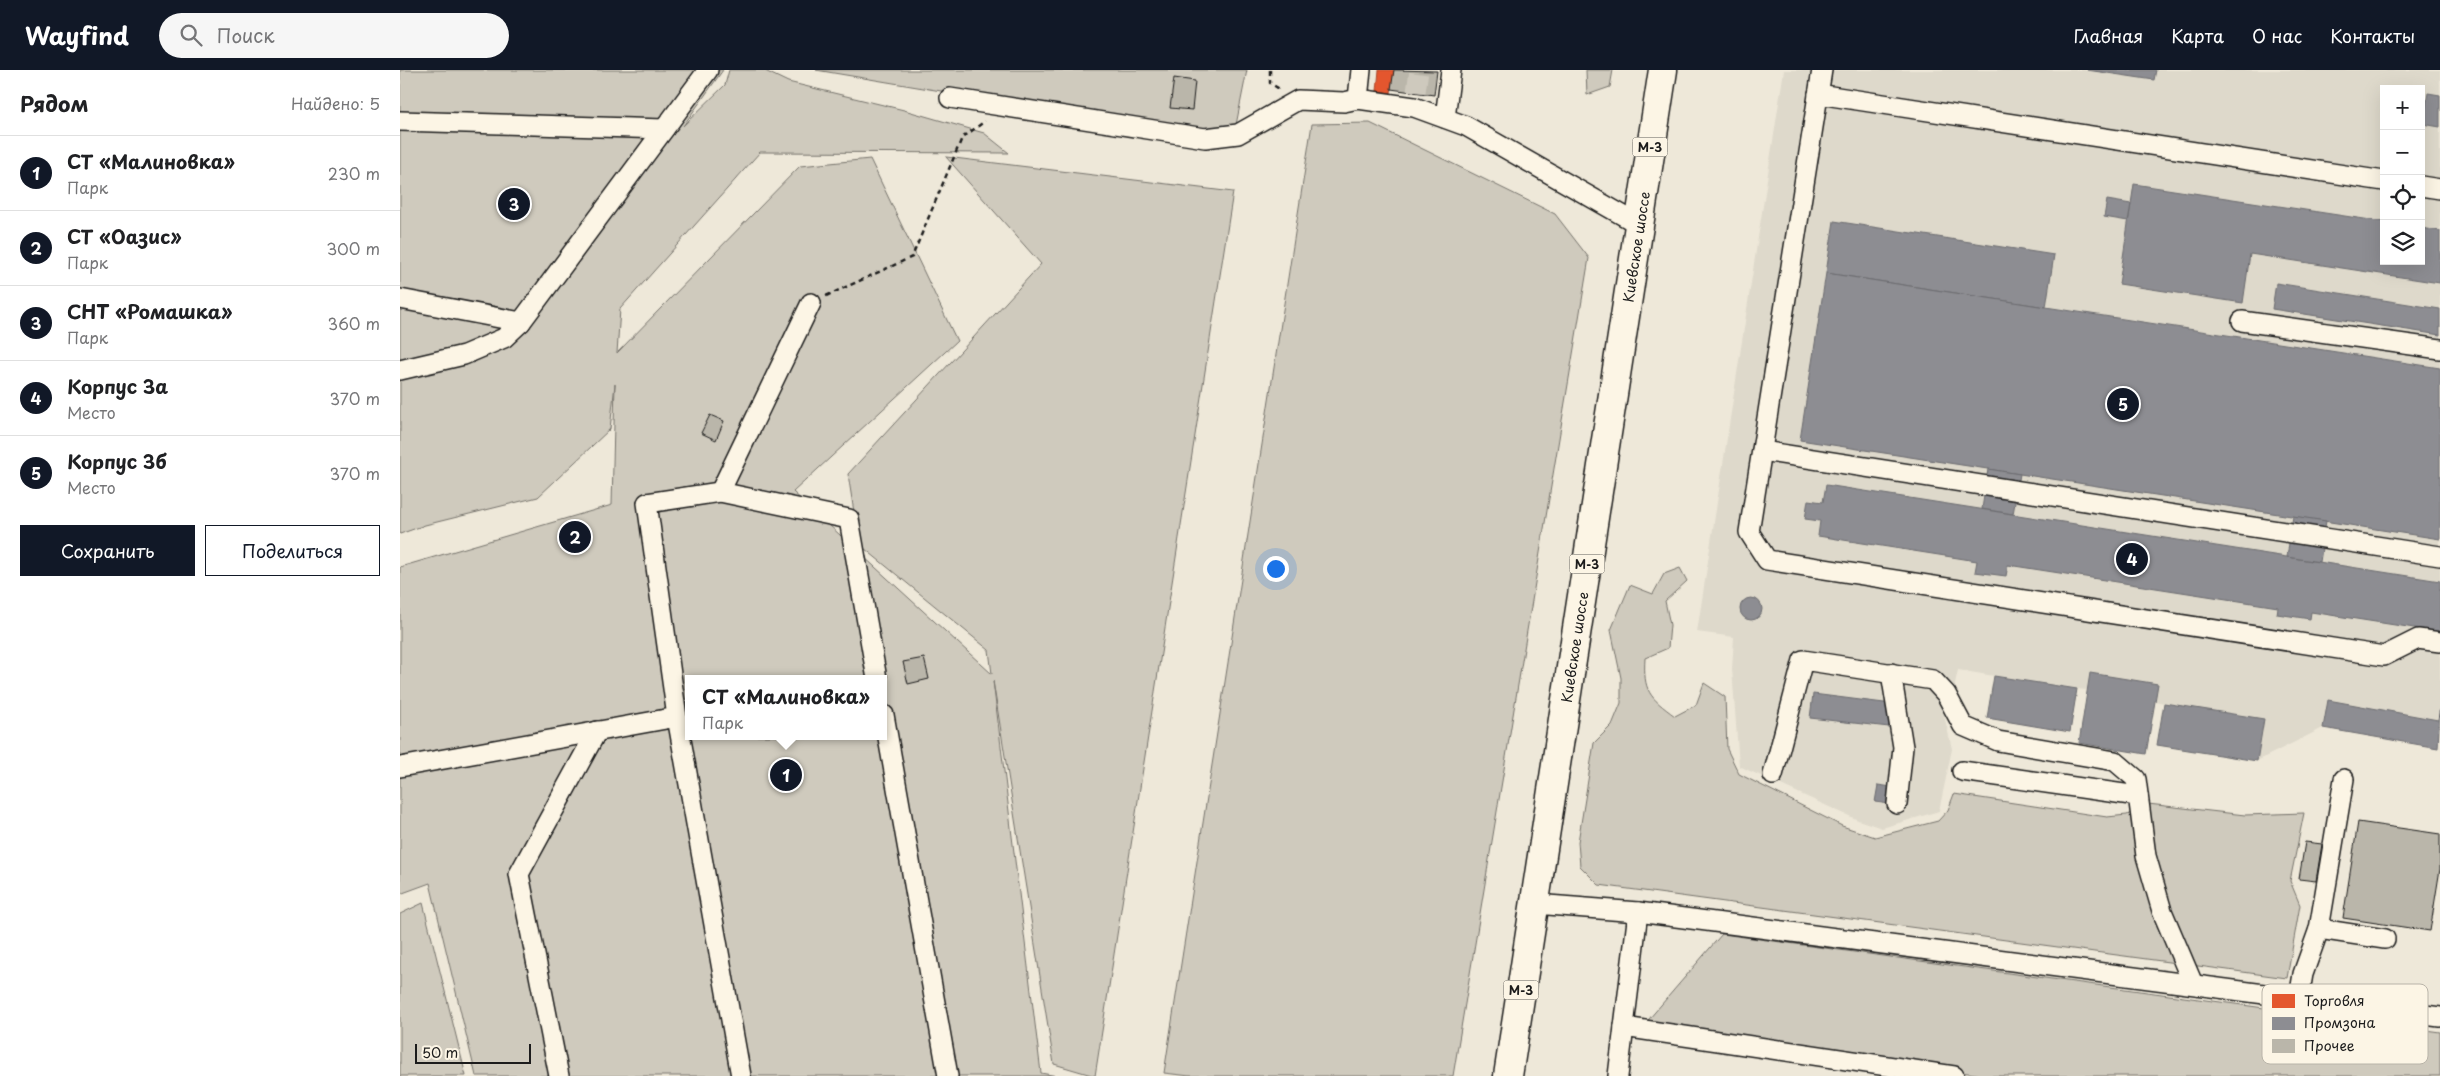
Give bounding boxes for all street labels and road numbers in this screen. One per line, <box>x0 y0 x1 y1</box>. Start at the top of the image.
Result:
road number: М-3 <box>1632 138 1668 156</box>
street label: Киевское шоссе <box>1617 190 1655 304</box>
road number: М-3 <box>1570 554 1604 574</box>
street label: Киевское шоссе <box>1555 590 1593 704</box>
road number: М-3 <box>1504 980 1538 1000</box>

